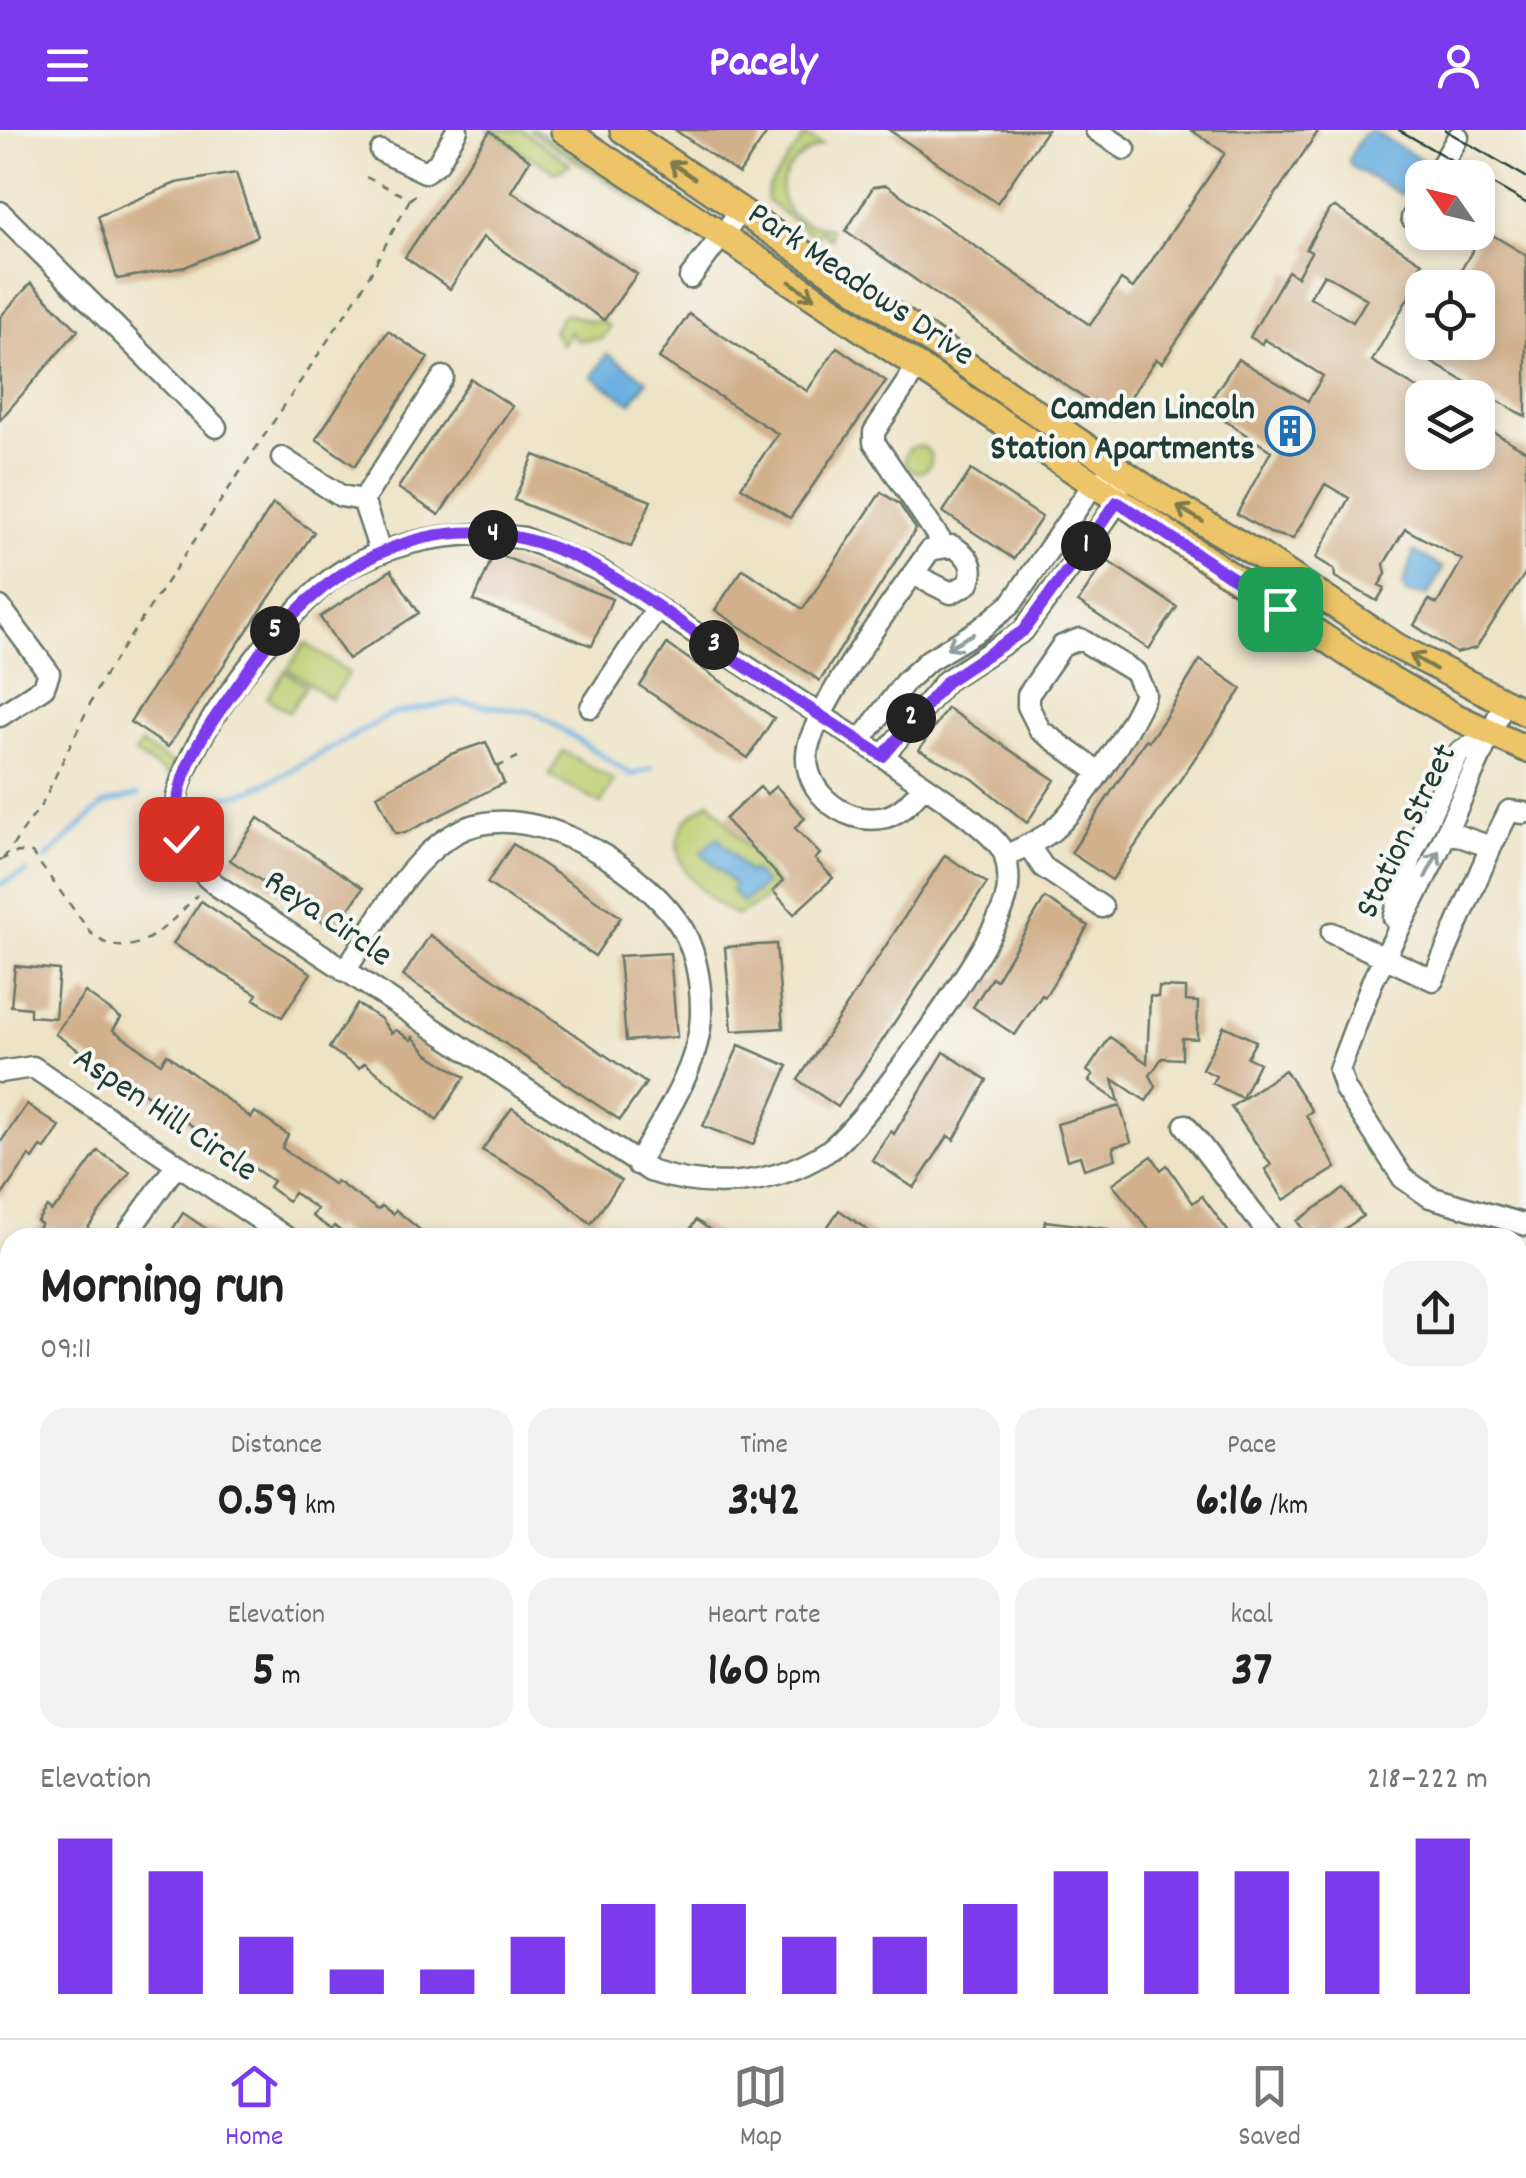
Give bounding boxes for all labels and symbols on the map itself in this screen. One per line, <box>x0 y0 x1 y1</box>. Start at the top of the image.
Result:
one-way arrow <box>669 160 697 181</box>
north arrow <box>1405 160 1495 250</box>
street label: Park Meadows Drive <box>736 191 984 381</box>
one-way arrow <box>788 279 816 300</box>
place label: Camden Lincoln Station Apartments <box>990 386 1255 476</box>
building icon: Camden Lincoln Station Apartments <box>1264 405 1316 457</box>
one-way arrow <box>1176 504 1205 524</box>
pin: 4 <box>468 510 518 560</box>
pin: 1 <box>1061 521 1111 571</box>
pin <box>1238 567 1323 652</box>
pin: 5 <box>250 606 300 656</box>
pin: 3 <box>689 620 739 670</box>
one-way arrow <box>946 631 976 651</box>
one-way arrow <box>1410 652 1438 672</box>
pin: 2 <box>886 693 936 743</box>
street label: Station Street <box>1344 736 1472 928</box>
pin <box>139 797 224 882</box>
one-way arrow <box>1423 850 1442 880</box>
street label: Reya Circle <box>253 859 401 981</box>
street label: Aspen Hill Circle <box>62 1036 266 1196</box>

